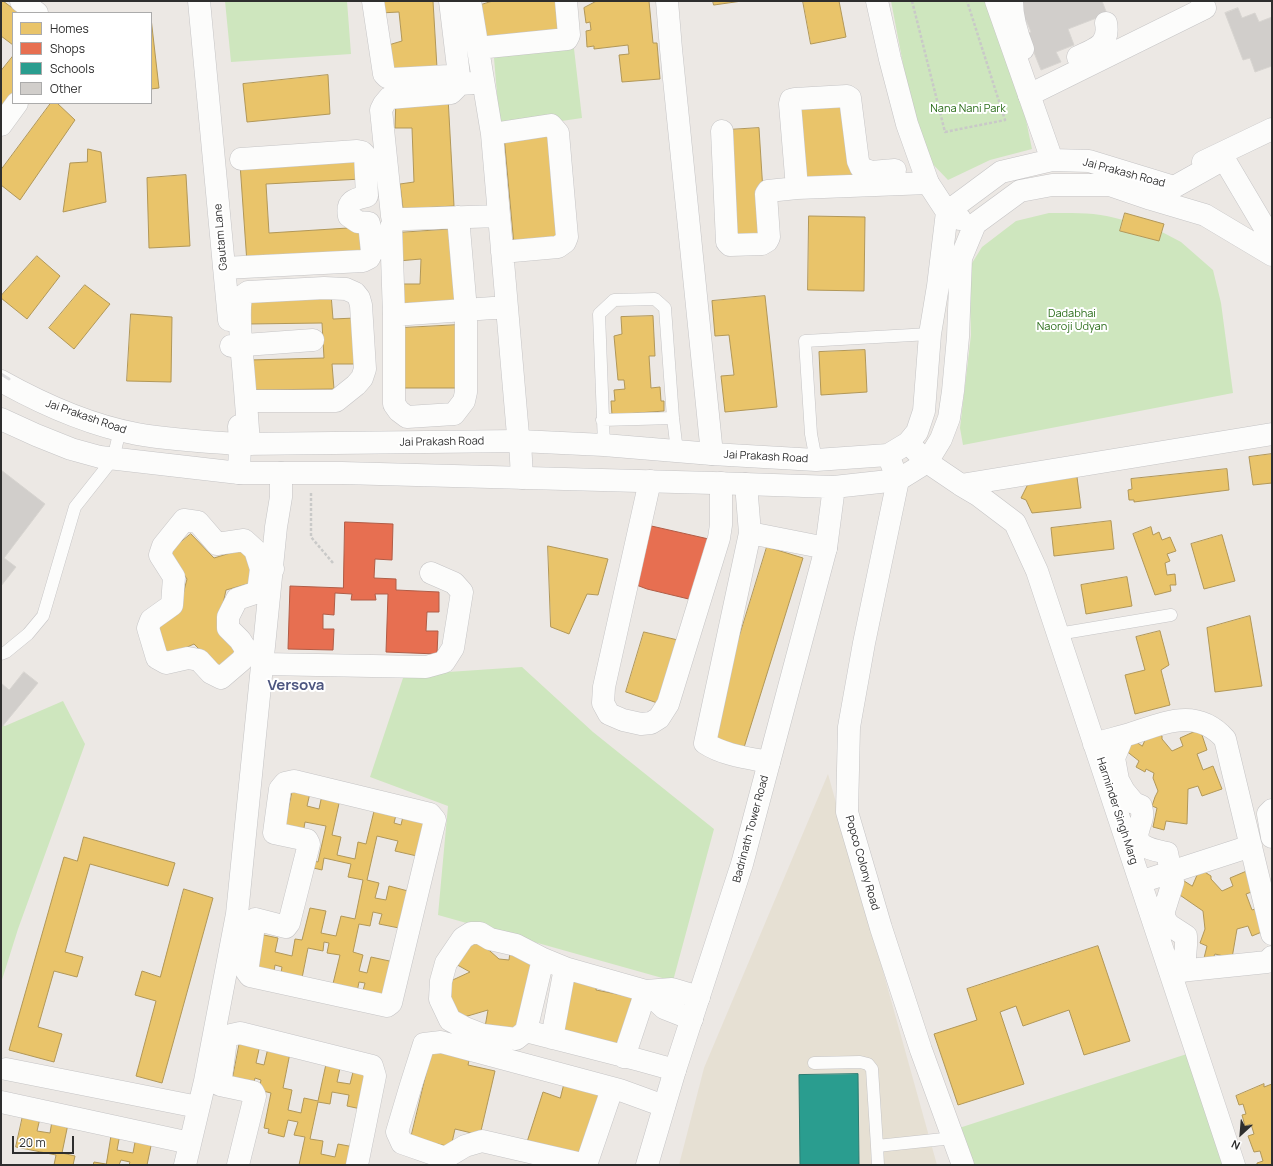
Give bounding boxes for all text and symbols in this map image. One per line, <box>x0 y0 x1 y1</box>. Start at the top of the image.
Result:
legend <box>12 12 152 104</box>
text: Homes <box>50 20 89 37</box>
text: Shops <box>50 40 85 57</box>
text: Schools <box>50 60 94 77</box>
text: Other <box>50 80 82 97</box>
park label: Nana Nani Park <box>930 102 1006 116</box>
street label: Jai Prakash Road <box>1081 156 1167 190</box>
street label: Gautam Lane <box>212 203 230 271</box>
park label: Dadabhai Naoroji Udyan <box>1037 307 1107 333</box>
street label: Jai Prakash Road <box>44 397 128 437</box>
street label: Jai Prakash Road <box>400 435 484 449</box>
street label: Jai Prakash Road <box>723 448 809 466</box>
district label: Versova <box>268 677 324 695</box>
street label: Harminder Singh Marg <box>1093 756 1141 866</box>
street label: Badrinath Tower Road <box>730 774 772 884</box>
street label: Popco Colony Road <box>842 814 882 912</box>
north arrow <box>1221 1114 1261 1154</box>
scale bar <box>14 1128 76 1154</box>
text: 20 m <box>19 1134 46 1151</box>
text: N <box>1229 1137 1242 1154</box>

